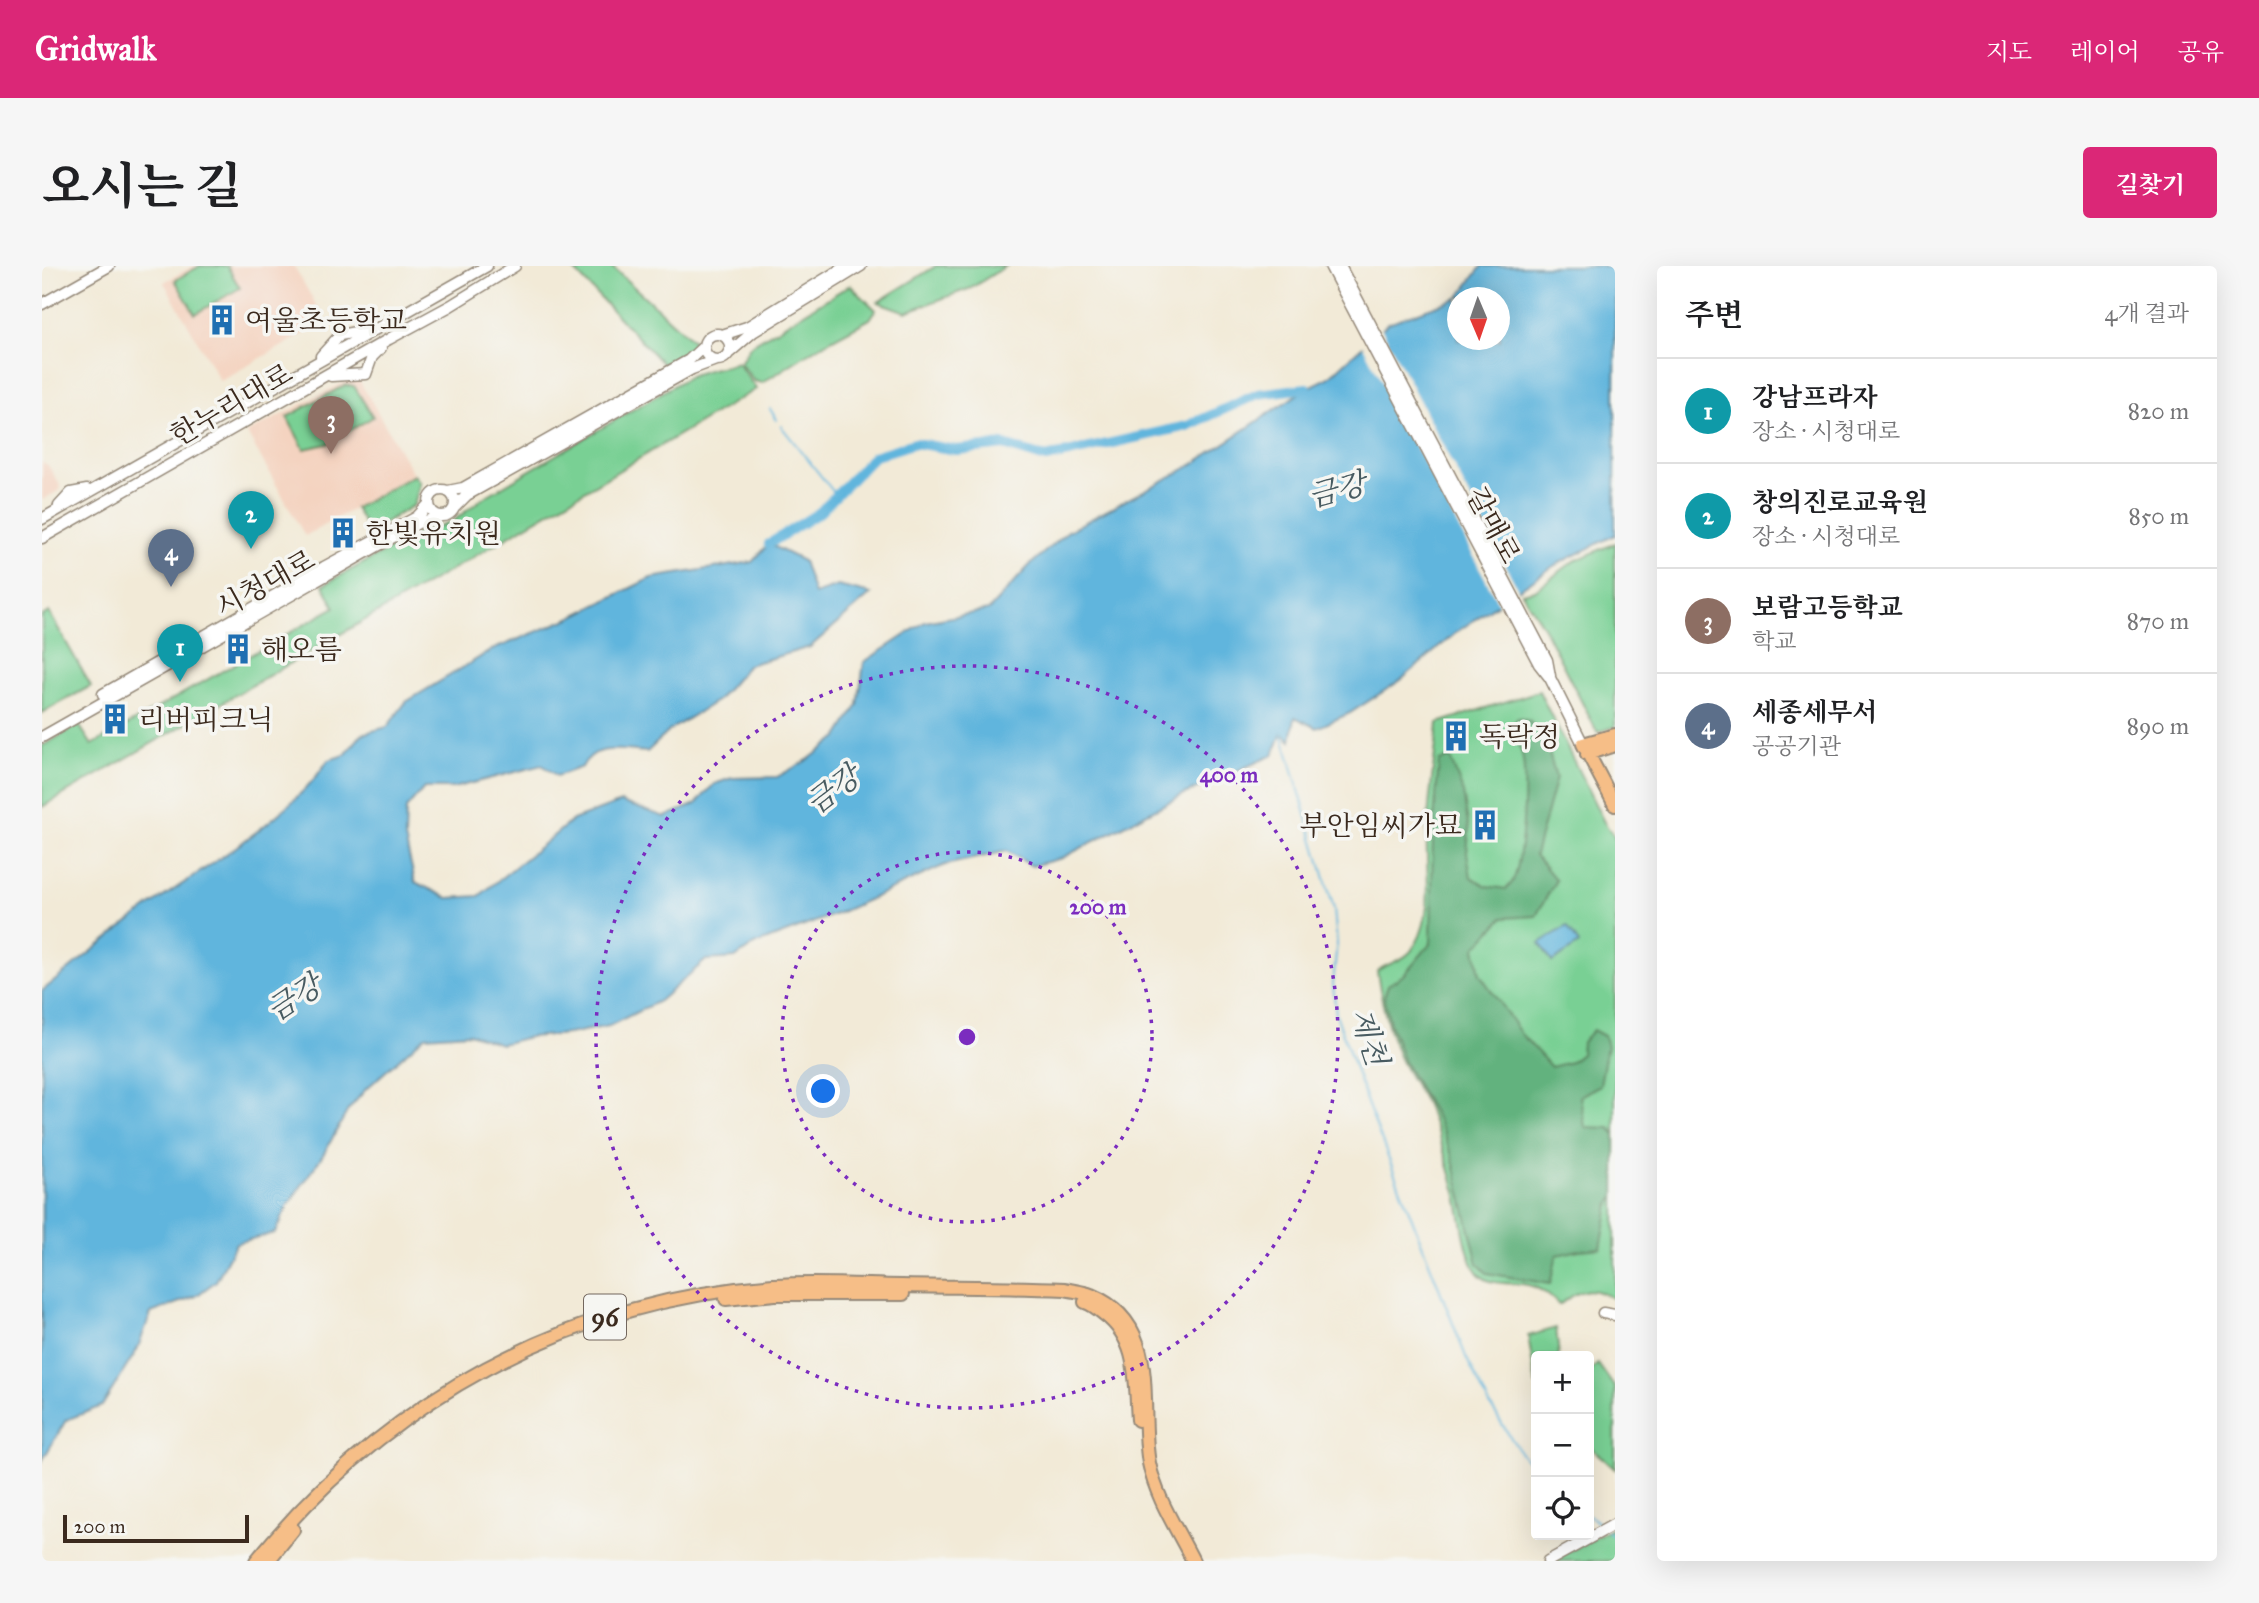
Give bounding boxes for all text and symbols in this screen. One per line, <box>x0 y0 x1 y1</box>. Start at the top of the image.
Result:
text: Gridwalk <box>35 29 157 69</box>
text: 지도 <box>1986 37 2032 67</box>
text: 레이어 <box>2070 37 2140 67</box>
text: 공유 <box>2178 37 2224 67</box>
button: 길찾기 <box>2083 147 2217 218</box>
text: 오시는 길 <box>42 157 242 216</box>
north arrow <box>1447 287 1510 350</box>
text: 주변 <box>1685 297 1743 333</box>
text: 4개 결과 <box>2105 299 2189 327</box>
building icon: 여울초등학교 <box>205 303 239 337</box>
place label: 여울초등학교 <box>245 303 407 338</box>
street label: 한누리대로 <box>164 355 299 453</box>
text: 강남프라자 <box>1752 381 1878 413</box>
pin: 3 <box>308 396 354 454</box>
text: 1 <box>1703 397 1713 425</box>
text: 820 m <box>2128 397 2189 425</box>
text: 장소 · 시청대로 <box>1752 417 1900 445</box>
water label: 금강 <box>1304 464 1374 515</box>
street label: 갈매로 <box>1459 481 1528 569</box>
text: 창의진로교육원 <box>1752 486 1928 518</box>
pin: 2 <box>228 491 274 549</box>
text: 2 <box>1702 502 1714 530</box>
text: 850 m <box>2128 502 2189 530</box>
building icon: 한빛유치원 <box>326 516 360 550</box>
place label: 한빛유치원 <box>366 516 501 551</box>
text: 장소 · 시청대로 <box>1752 522 1900 550</box>
pin: 4 <box>148 529 194 587</box>
street label: 시청대로 <box>209 542 321 625</box>
text: 보람고등학교 <box>1752 591 1903 623</box>
text: 3 <box>1703 607 1713 635</box>
text: 870 m <box>2127 607 2189 635</box>
pin: 1 <box>157 624 203 682</box>
text: 학교 <box>1752 627 1796 655</box>
building icon: 해오름 <box>221 632 255 666</box>
place label: 해오름 <box>261 632 342 667</box>
text: 세종세무서 <box>1752 696 1878 728</box>
building icon: 리버피크닉 <box>98 702 132 736</box>
place label: 리버피크닉 <box>138 702 273 737</box>
text: 4 <box>1702 712 1714 740</box>
text: 890 m <box>2127 712 2189 740</box>
building icon: 독락정 <box>1439 719 1473 753</box>
place label: 독락정 <box>1479 719 1560 754</box>
text: 공공기관 <box>1752 732 1841 760</box>
water label: 금강 <box>799 756 870 822</box>
text: 400 m <box>1200 762 1259 788</box>
place label: 부안임씨가묘 <box>1300 808 1462 843</box>
building icon: 부안임씨가묘 <box>1468 808 1502 842</box>
text: 200 m <box>1070 894 1127 920</box>
water label: 금강 <box>260 965 331 1029</box>
water label: 제천 <box>1343 1004 1396 1072</box>
centre of rings <box>955 1025 979 1049</box>
your location <box>806 1074 840 1108</box>
road number: 96 <box>584 1294 626 1340</box>
map controls <box>1531 1351 1594 1540</box>
button: + <box>1531 1351 1594 1414</box>
button: − <box>1531 1414 1594 1477</box>
button: locate <box>1531 1477 1594 1540</box>
scale bar <box>63 1512 248 1544</box>
text: 200 m <box>74 1515 126 1538</box>

